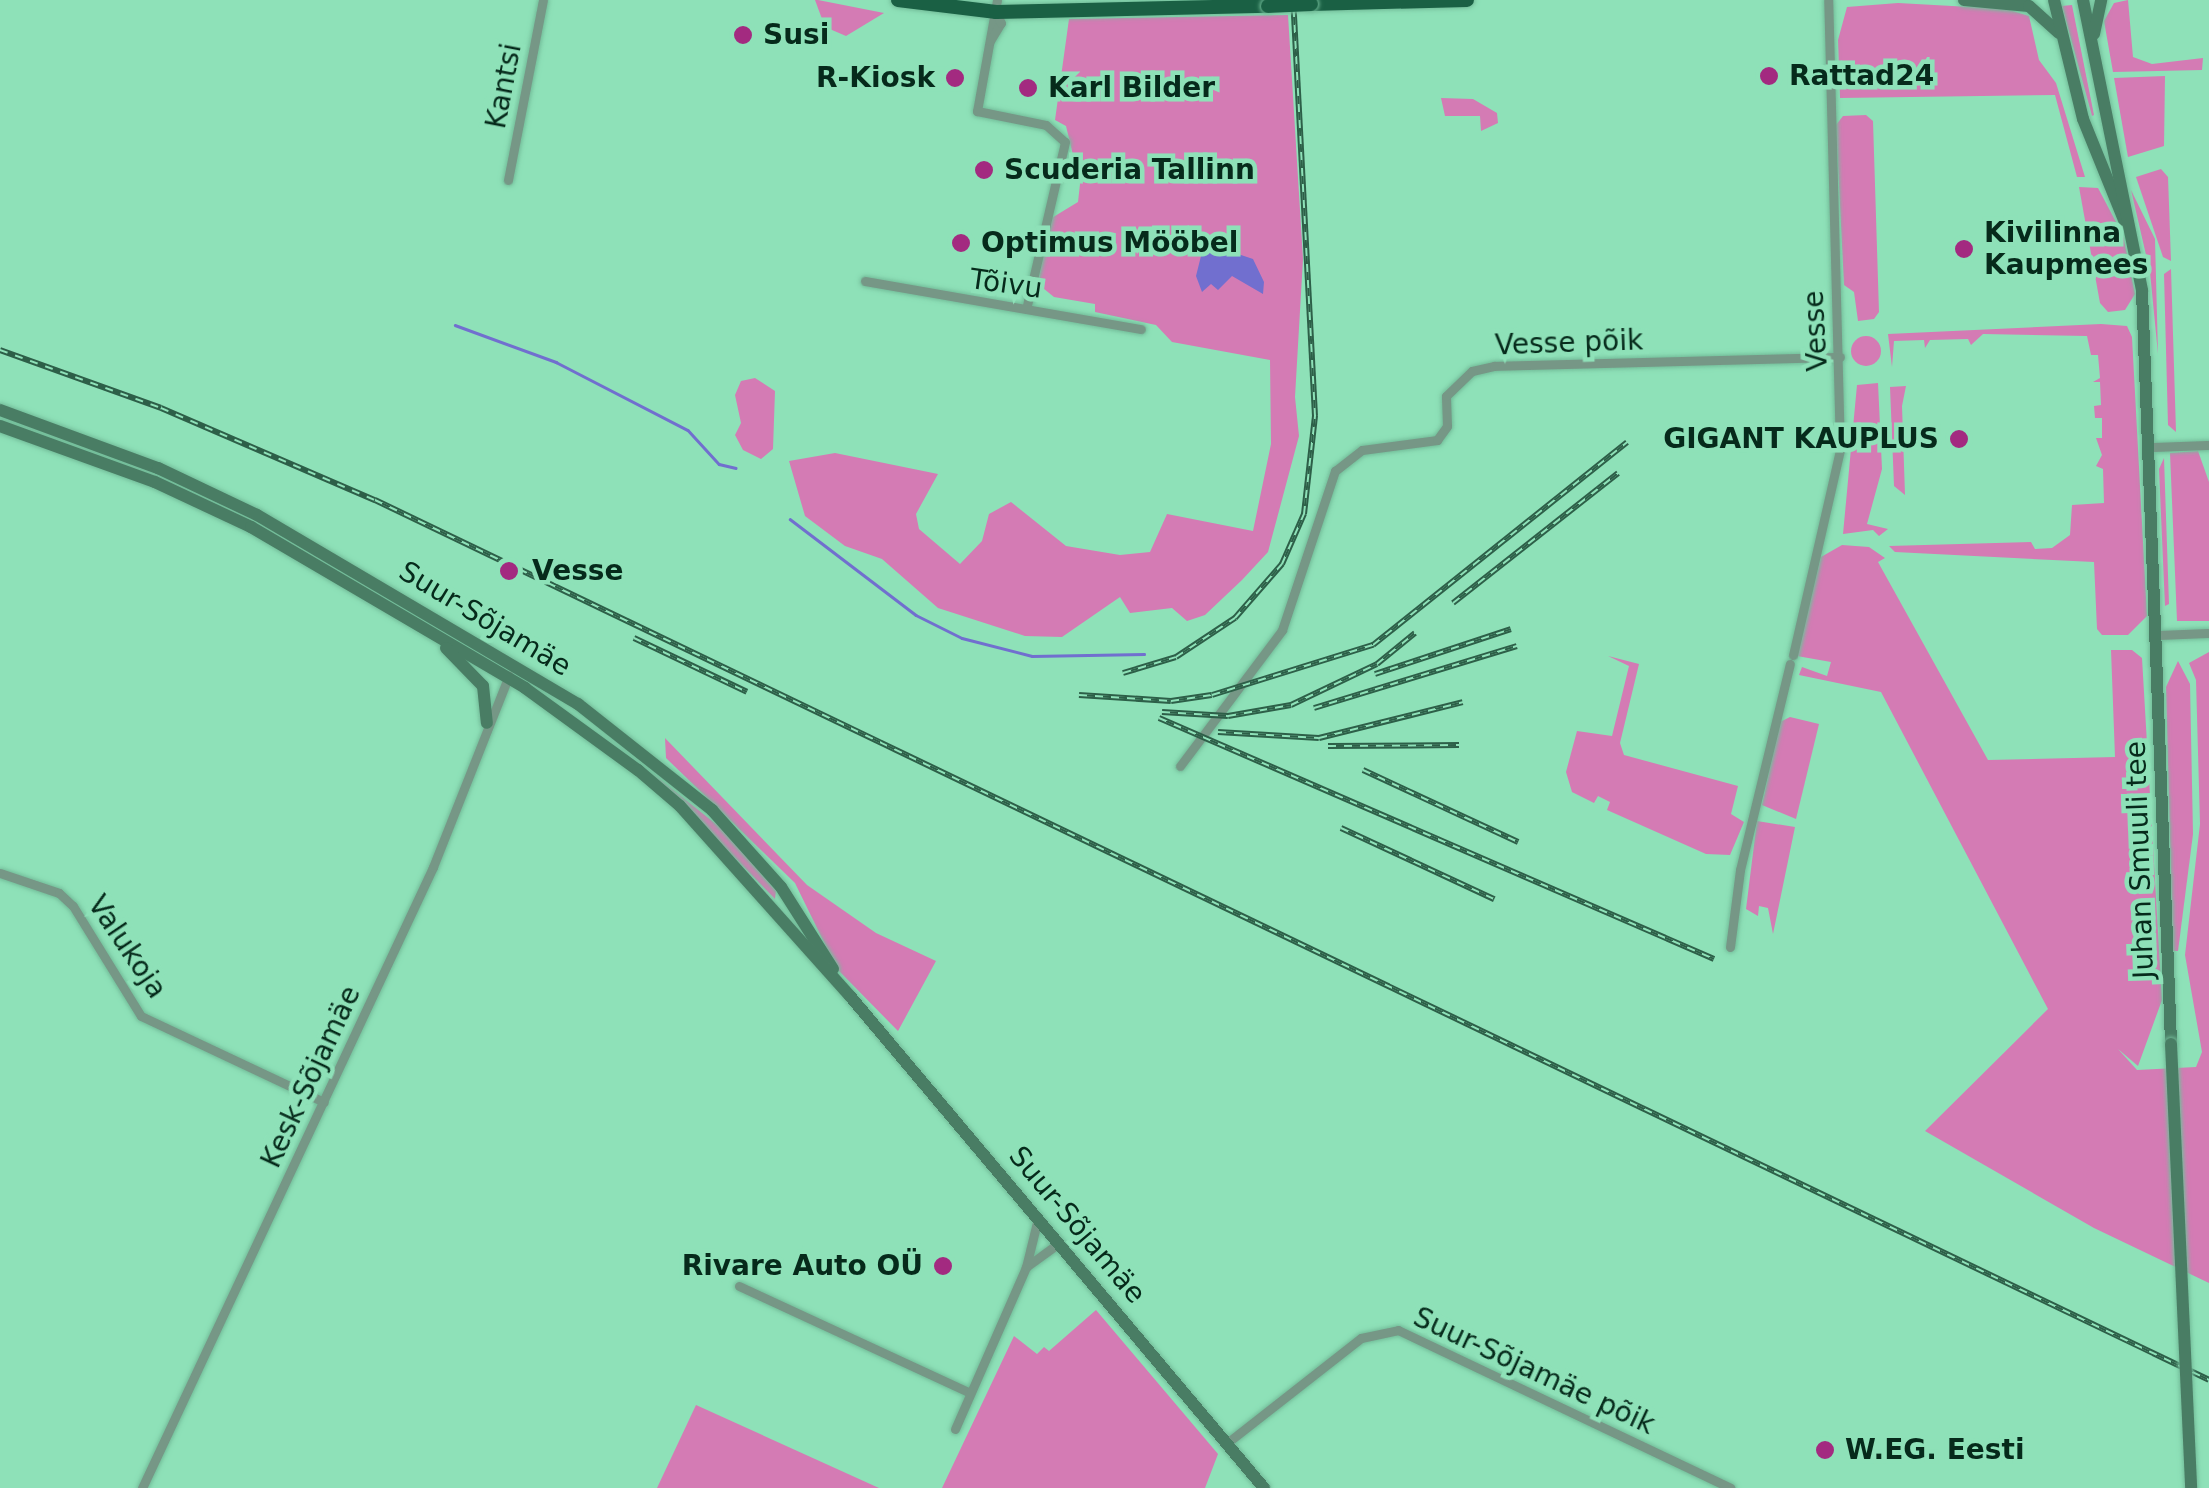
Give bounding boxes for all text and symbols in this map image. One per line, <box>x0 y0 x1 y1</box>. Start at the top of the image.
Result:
place label: Susi <box>763 18 829 52</box>
marker: Susi <box>732 24 754 46</box>
street label: Kantsi <box>479 41 529 131</box>
place label: Rattad24 <box>1789 59 1934 93</box>
place label: R-Kiosk <box>816 61 935 95</box>
marker: Rattad24 <box>1758 65 1780 87</box>
marker: R-Kiosk <box>944 67 966 89</box>
place label: Karl Bilder <box>1048 71 1215 105</box>
marker: Karl Bilder <box>1017 77 1039 99</box>
place label: Scuderia Tallinn <box>1004 153 1255 187</box>
marker: Scuderia Tallinn <box>973 159 995 181</box>
place label: Kivilinna Kaupmees <box>1984 216 2148 282</box>
place label: Optimus Mööbel <box>981 226 1238 260</box>
marker: Optimus Mööbel <box>950 232 972 254</box>
marker: Kivilinna Kaupmees <box>1953 238 1975 260</box>
street label: Tõivu <box>968 262 1044 306</box>
street label: Vesse <box>1797 290 1835 372</box>
street label: Vesse põik <box>1494 324 1644 362</box>
place label: GIGANT KAUPLUS <box>1663 422 1939 456</box>
marker: GIGANT KAUPLUS <box>1948 428 1970 450</box>
street label: Suur-Sõjamäe <box>393 554 577 684</box>
place label: Vesse <box>532 554 623 588</box>
marker: Vesse <box>496 558 522 584</box>
street label: Juhan Smuuli tee <box>2119 740 2161 980</box>
street label: Valukoja <box>80 889 174 1005</box>
street label: Kesk-Sõjamäe <box>254 981 368 1173</box>
street label: Suur-Sõjamäe <box>1002 1140 1152 1310</box>
place label: Rivare Auto OÜ <box>682 1249 923 1283</box>
marker: Rivare Auto OÜ <box>932 1255 954 1277</box>
street label: Suur-Sõjamäe põik <box>1408 1300 1660 1442</box>
place label: W.EG. Eesti <box>1845 1433 2024 1467</box>
marker: W.EG. Eesti <box>1814 1439 1836 1461</box>

